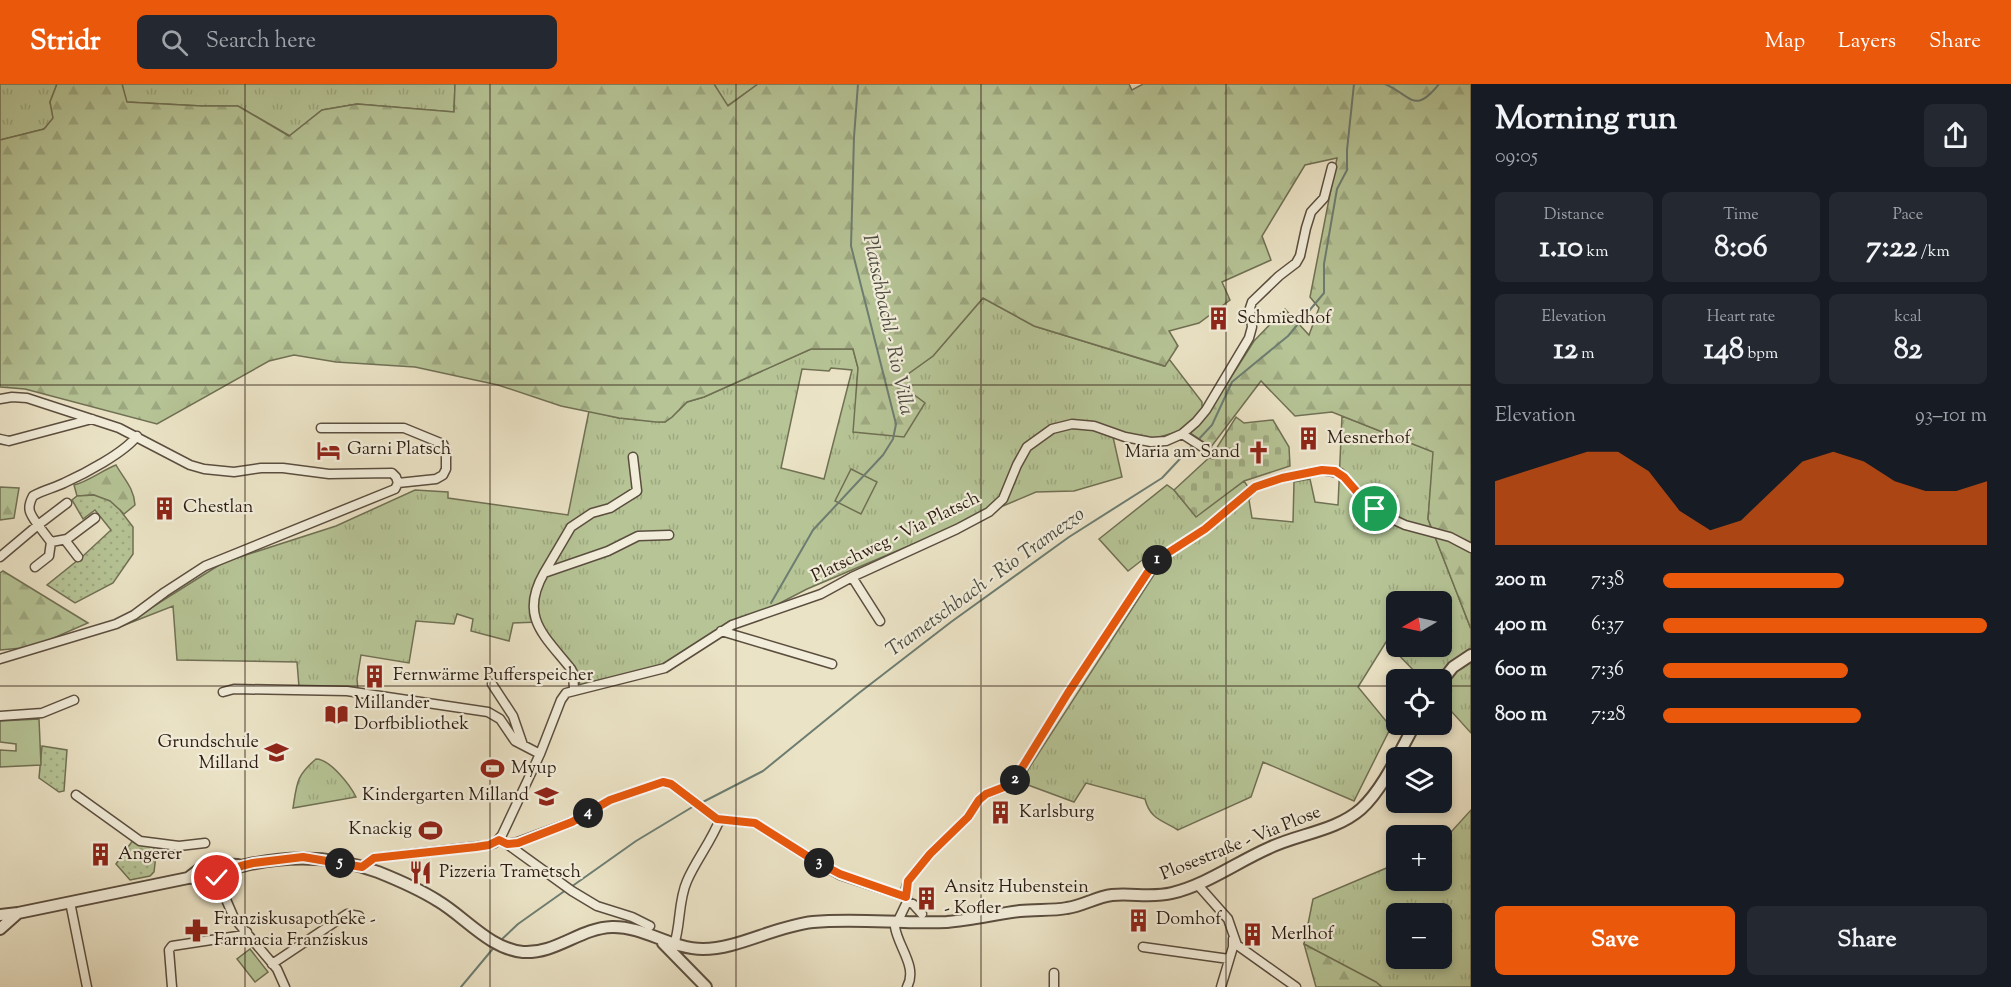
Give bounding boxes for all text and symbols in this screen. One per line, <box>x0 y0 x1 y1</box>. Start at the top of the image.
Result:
search box <box>137 15 557 69</box>
text: Stridr <box>30 22 101 62</box>
icon: search <box>158 26 191 59</box>
text: Search here <box>206 26 316 58</box>
text: Map <box>1765 27 1805 57</box>
text: Layers <box>1838 27 1896 57</box>
text: Share <box>1929 27 1981 57</box>
text: Morning run <box>1495 96 1677 144</box>
button: share <box>1924 104 1987 167</box>
text: 09:05 <box>1495 143 1538 172</box>
text: Distance <box>1544 204 1604 227</box>
text: Time <box>1723 204 1759 227</box>
text: Pace <box>1893 204 1923 227</box>
text: 1.10 <box>1540 227 1583 270</box>
text: 8:06 <box>1714 227 1768 270</box>
text: 7:22 <box>1866 227 1917 270</box>
water label: Platschbachl - Rio Villa <box>854 232 920 418</box>
text: km <box>1583 241 1608 264</box>
text: /km <box>1917 241 1950 264</box>
building icon: Schmiedhof <box>1206 306 1232 332</box>
place label: Schmiedhof <box>1237 306 1332 332</box>
text: Elevation <box>1542 306 1606 329</box>
text: Heart rate <box>1707 306 1775 329</box>
text: kcal <box>1894 306 1922 329</box>
text: 12 <box>1554 329 1578 372</box>
text: 148 <box>1704 329 1744 372</box>
text: 82 <box>1894 329 1922 372</box>
text: m <box>1578 343 1594 366</box>
text: bpm <box>1744 343 1778 366</box>
text: Elevation <box>1495 402 1576 431</box>
text: 93–101 m <box>1915 402 1987 431</box>
building icon: Mesnerhof <box>1296 426 1322 452</box>
place label: Mesnerhof <box>1327 426 1411 452</box>
hotel icon: Garni Platsch <box>316 437 342 463</box>
place label: Garni Platsch <box>347 437 452 463</box>
place label: Maria am Sand <box>1125 440 1240 466</box>
church icon: Maria am Sand <box>1245 440 1271 466</box>
pin <box>1349 483 1400 534</box>
street label: Platschweg - Via Platsch <box>807 486 985 590</box>
icon: arrive <box>1358 492 1391 525</box>
building icon: Chestlan <box>152 495 178 521</box>
place label: Chestlan <box>183 495 254 521</box>
water label: Trametschbach - Rio Tramezzo <box>881 501 1091 665</box>
pin: 1 <box>1142 545 1172 575</box>
text: 1 <box>1154 548 1160 571</box>
text: 200 m <box>1495 566 1546 595</box>
text: 7:38 <box>1591 566 1624 595</box>
north arrow <box>1386 591 1452 657</box>
map controls <box>1386 591 1452 969</box>
text: 400 m <box>1495 611 1547 640</box>
text: 6:37 <box>1591 611 1624 640</box>
text: 600 m <box>1495 656 1547 685</box>
text: 7:36 <box>1591 656 1624 685</box>
building icon: Fernwärme Pufferspeicher <box>362 663 388 689</box>
place label: Fernwärme Pufferspeicher <box>393 663 593 689</box>
button: locate <box>1386 669 1452 735</box>
place label: Millander Dorfbibliothek <box>354 691 469 738</box>
library icon: Millander Dorfbibliothek <box>323 701 349 727</box>
text: 800 m <box>1495 701 1547 730</box>
text: 7:28 <box>1591 701 1626 730</box>
place label: Grundschule Milland <box>157 730 259 777</box>
school or university icon: Grundschule Milland <box>264 740 290 766</box>
button: layers <box>1386 747 1452 813</box>
sports icon: Myup <box>480 756 506 782</box>
place label: Myup <box>511 756 557 782</box>
pin: 2 <box>1000 765 1030 795</box>
text: 2 <box>1011 768 1019 791</box>
place label: Kindergarten Milland <box>362 783 529 809</box>
school or university icon: Kindergarten Milland <box>534 783 560 809</box>
pin: 4 <box>573 798 603 828</box>
building icon: Karlsburg <box>988 800 1014 826</box>
place label: Karlsburg <box>1019 800 1095 826</box>
street label: Plosestraße - Via Plose <box>1157 800 1325 888</box>
text: 4 <box>584 801 592 824</box>
place label: Knackig <box>349 817 412 843</box>
sports icon: Knackig <box>417 817 443 843</box>
button: + <box>1386 825 1452 891</box>
building icon: Angerer <box>87 842 113 868</box>
place label: Angerer <box>118 842 182 868</box>
pin: 5 <box>325 848 355 878</box>
pin: 3 <box>804 848 834 878</box>
text: 5 <box>337 851 343 874</box>
text: 3 <box>816 851 822 874</box>
pin <box>191 852 242 903</box>
restaurant icon: Pizzeria Trametsch <box>408 860 434 886</box>
place label: Pizzeria Trametsch <box>439 860 581 886</box>
icon: check <box>200 861 233 894</box>
place label: Ansitz Hubenstein - Kofler <box>944 875 1089 922</box>
building icon: Ansitz Hubenstein - Kofler <box>913 885 939 911</box>
button: − <box>1386 903 1452 969</box>
button: Save <box>1495 906 1735 975</box>
button: Share <box>1747 906 1987 975</box>
place label: Franziskusapotheke - Farmacia Franziskus <box>214 907 376 954</box>
building icon: Domhof <box>1125 907 1151 933</box>
place label: Domhof <box>1156 907 1222 933</box>
pharmacy icon: Franziskusapotheke - Farmacia Franziskus <box>183 917 209 943</box>
building icon: Merlhof <box>1240 922 1266 948</box>
place label: Merlhof <box>1271 922 1335 948</box>

